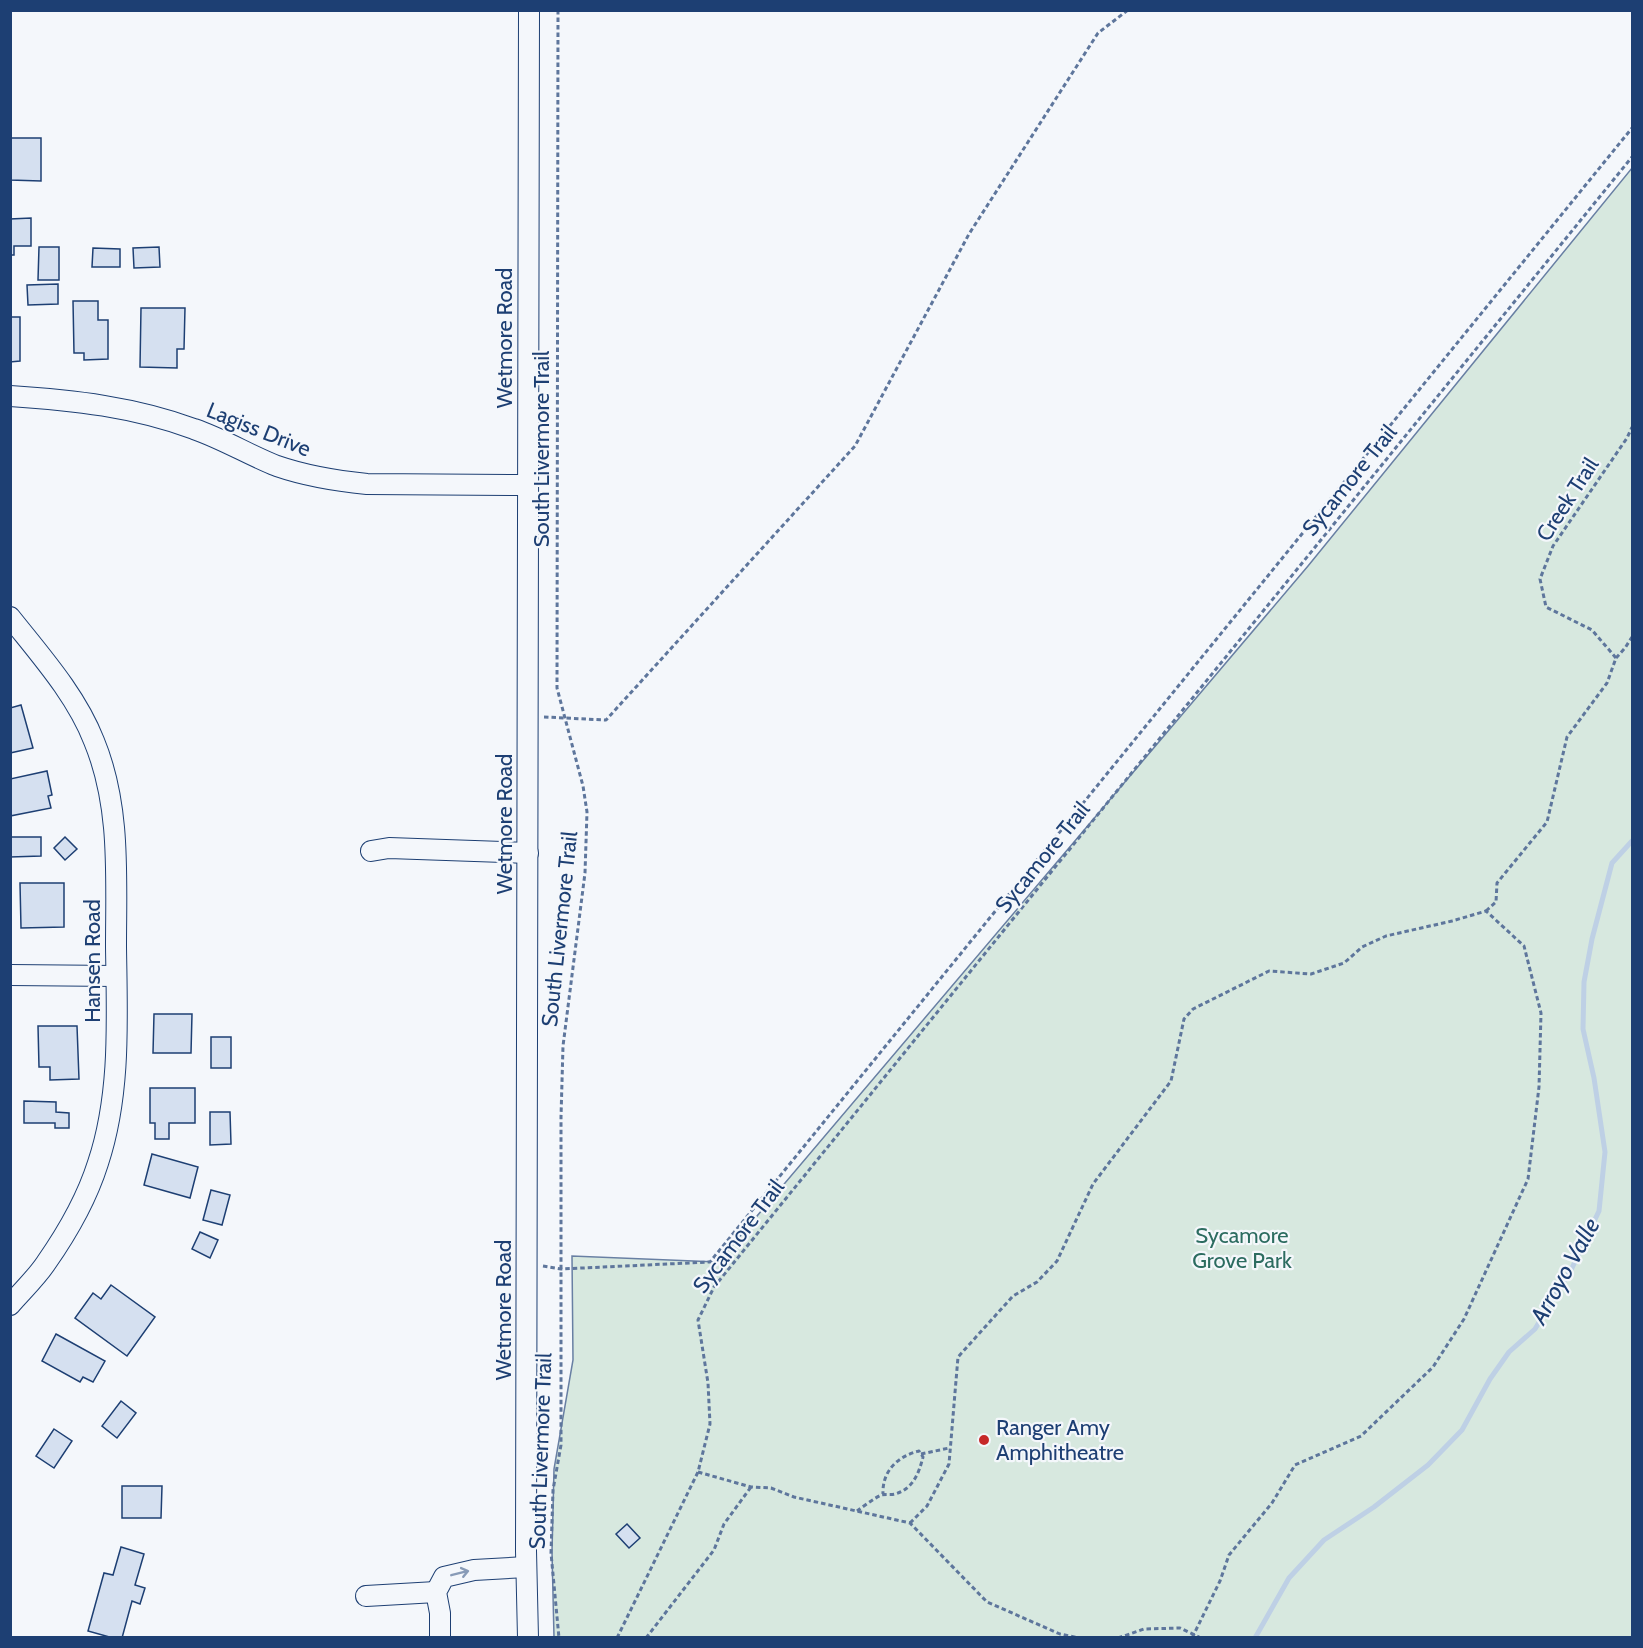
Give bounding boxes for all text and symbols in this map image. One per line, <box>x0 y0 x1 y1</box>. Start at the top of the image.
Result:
street label: Wetmore Road <box>491 268 518 408</box>
street label: South Livermore Trail <box>528 350 555 547</box>
street label: Lagiss Drive <box>203 396 315 463</box>
street label: Sycamore Trail <box>1296 419 1403 541</box>
street label: Creek Trail <box>1530 452 1605 546</box>
street label: Wetmore Road <box>491 754 518 894</box>
street label: Sycamore Trail <box>989 796 1096 918</box>
street label: South Livermore Trail <box>536 829 583 1028</box>
street label: Hansen Road <box>79 899 106 1023</box>
street label: Sycamore Trail <box>687 1174 790 1298</box>
water label: Arroyo Valle <box>1523 1213 1606 1330</box>
park label: Sycamore Grove Park <box>1192 1222 1292 1274</box>
street label: Wetmore Road <box>490 1240 517 1380</box>
street label: South Livermore Trail <box>524 1352 557 1550</box>
place label: Ranger Amy Amphitheatre <box>996 1414 1124 1466</box>
marker: Ranger Amy Amphitheatre <box>977 1433 991 1447</box>
one-way arrow <box>450 1567 469 1578</box>

